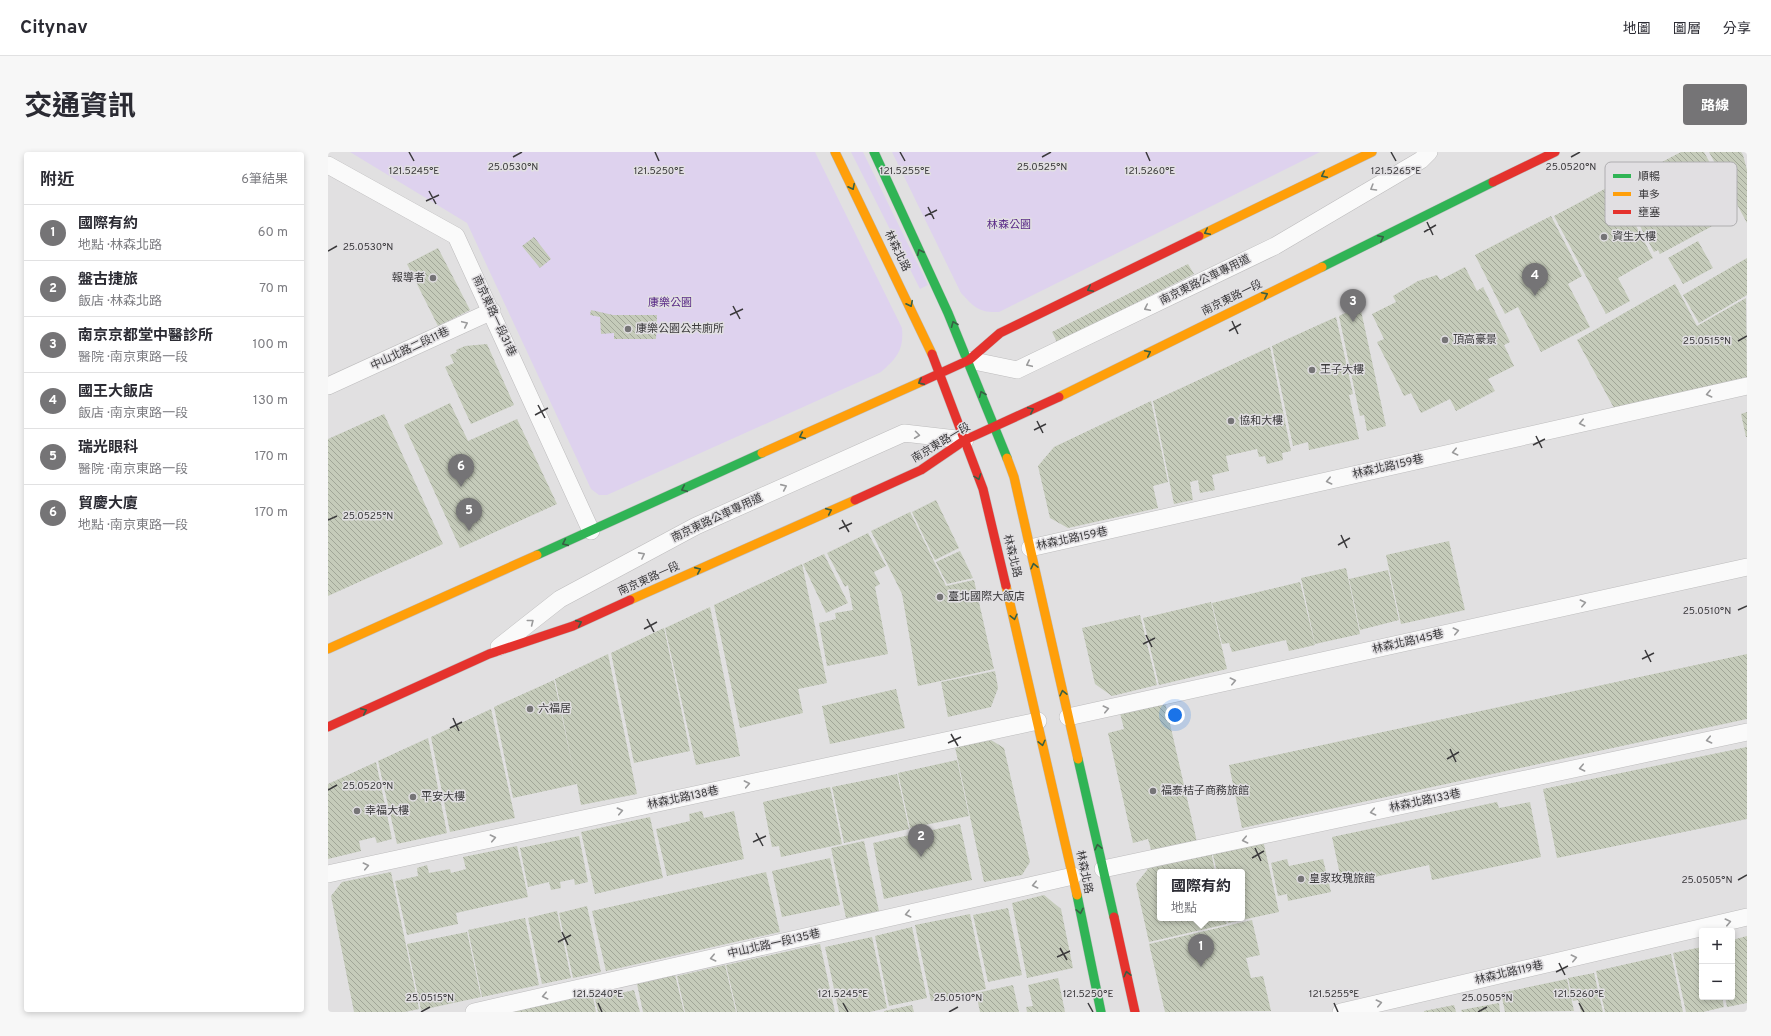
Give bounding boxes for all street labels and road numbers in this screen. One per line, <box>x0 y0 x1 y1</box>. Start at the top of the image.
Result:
street label: 林森北路 <box>881 228 913 274</box>
street label: 南京東路公車專用道 <box>1157 252 1253 308</box>
street label: 南京東路一段31巷 <box>469 273 519 359</box>
street label: 南京東路一段 <box>1199 277 1265 319</box>
street label: 中山北路二段11巷 <box>368 325 452 373</box>
street label: 南京東路一段 <box>909 420 973 466</box>
street label: 林森北路159巷 <box>1351 452 1425 482</box>
street label: 南京東路公車專用道 <box>669 491 765 545</box>
street label: 林森北路159巷 <box>1035 525 1109 553</box>
street label: 林森北路 <box>1000 533 1024 579</box>
street label: 南京東路一段 <box>616 559 682 599</box>
street label: 林森北路145巷 <box>1371 627 1445 657</box>
street label: 林森北路138巷 <box>646 784 720 812</box>
street label: 林森北路133巷 <box>1388 787 1462 815</box>
street label: 林森北路 <box>1073 849 1095 895</box>
street label: 中山北路一段135巷 <box>726 927 822 961</box>
street label: 林森北路119巷 <box>1473 958 1545 988</box>

